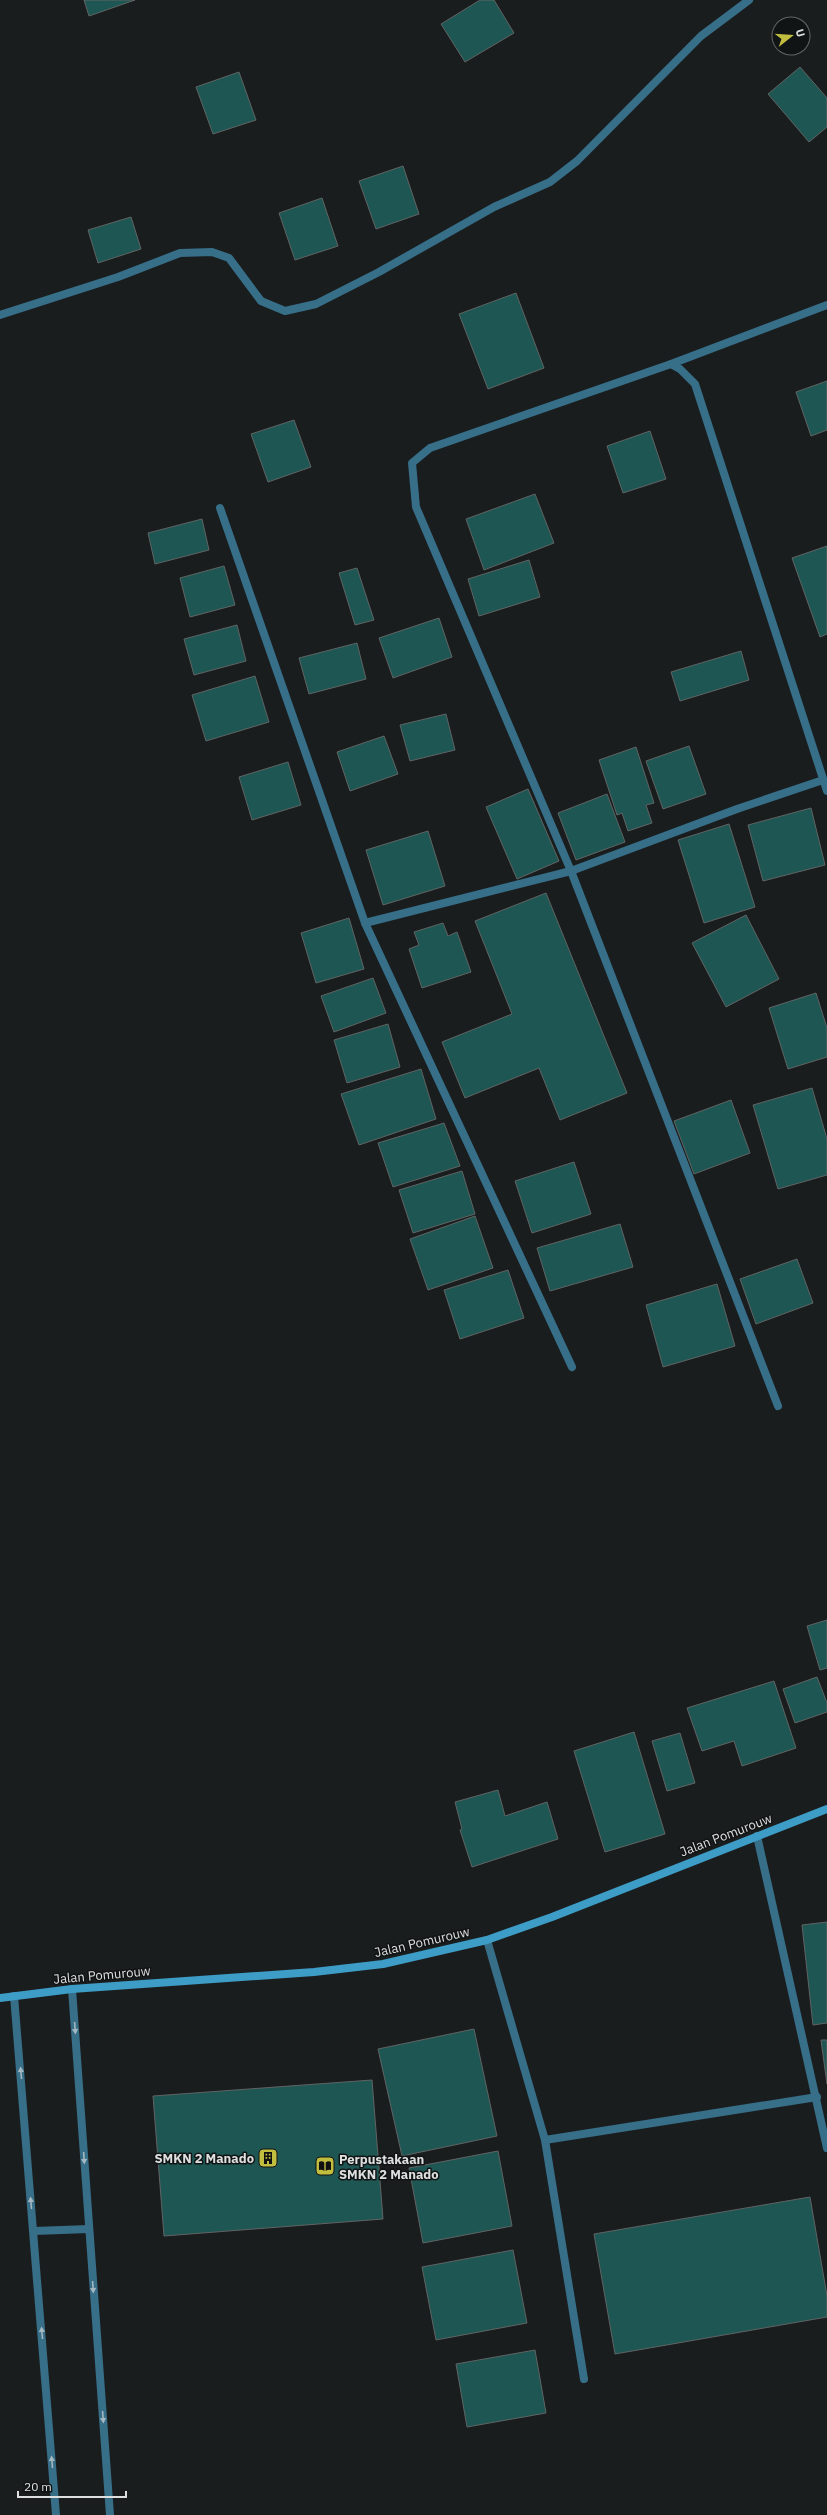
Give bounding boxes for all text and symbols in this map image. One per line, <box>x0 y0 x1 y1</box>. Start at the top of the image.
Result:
north arrow <box>771 16 811 56</box>
text: U <box>793 27 808 39</box>
street label: Jalan Pomurouw <box>677 1810 775 1860</box>
street label: Jalan Pomurouw <box>373 1923 471 1961</box>
street label: Jalan Pomurouw <box>53 1962 151 1988</box>
one-way arrow <box>71 2022 78 2034</box>
one-way arrow <box>17 2067 24 2079</box>
building icon: SMKN 2 Manado <box>257 2147 279 2169</box>
place label: SMKN 2 Manado <box>154 2150 254 2167</box>
place label: Perpustakaan SMKN 2 Manado <box>339 2151 439 2183</box>
one-way arrow <box>80 2152 87 2164</box>
library icon: Perpustakaan SMKN 2 Manado <box>314 2155 336 2177</box>
one-way arrow <box>28 2197 35 2209</box>
one-way arrow <box>90 2281 96 2293</box>
one-way arrow <box>38 2327 45 2339</box>
one-way arrow <box>99 2411 106 2423</box>
one-way arrow <box>49 2456 56 2468</box>
scale bar <box>18 2473 126 2499</box>
text: 20 m <box>24 2479 52 2494</box>

